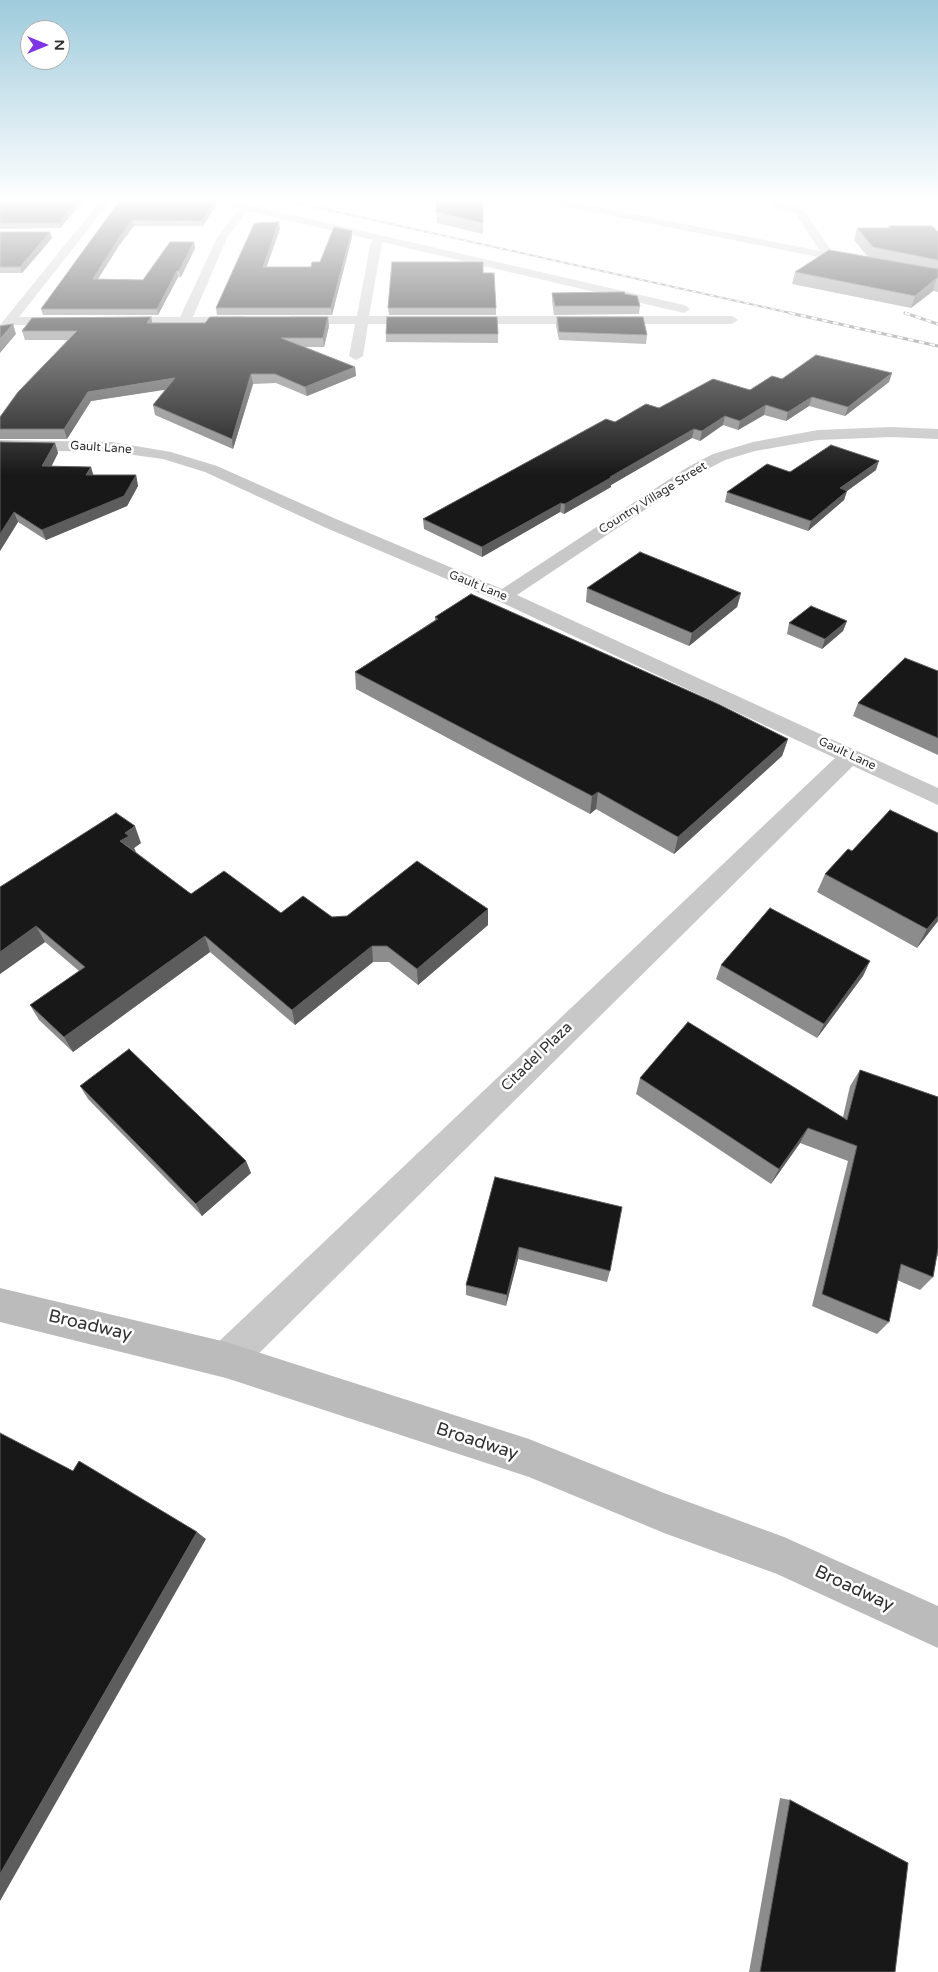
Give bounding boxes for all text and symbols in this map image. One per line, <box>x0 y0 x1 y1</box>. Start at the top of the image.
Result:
north arrow <box>20 20 70 70</box>
text: N <box>51 39 68 51</box>
street label: Gault Lane <box>70 439 132 457</box>
street label: Country Village Street <box>596 459 710 537</box>
street label: Gault Lane <box>447 568 509 604</box>
street label: Gault Lane <box>816 734 878 774</box>
street label: Citadel Plaza <box>498 1019 576 1095</box>
street label: Broadway <box>46 1306 134 1346</box>
street label: Broadway <box>433 1419 521 1465</box>
street label: Broadway <box>811 1561 897 1617</box>

